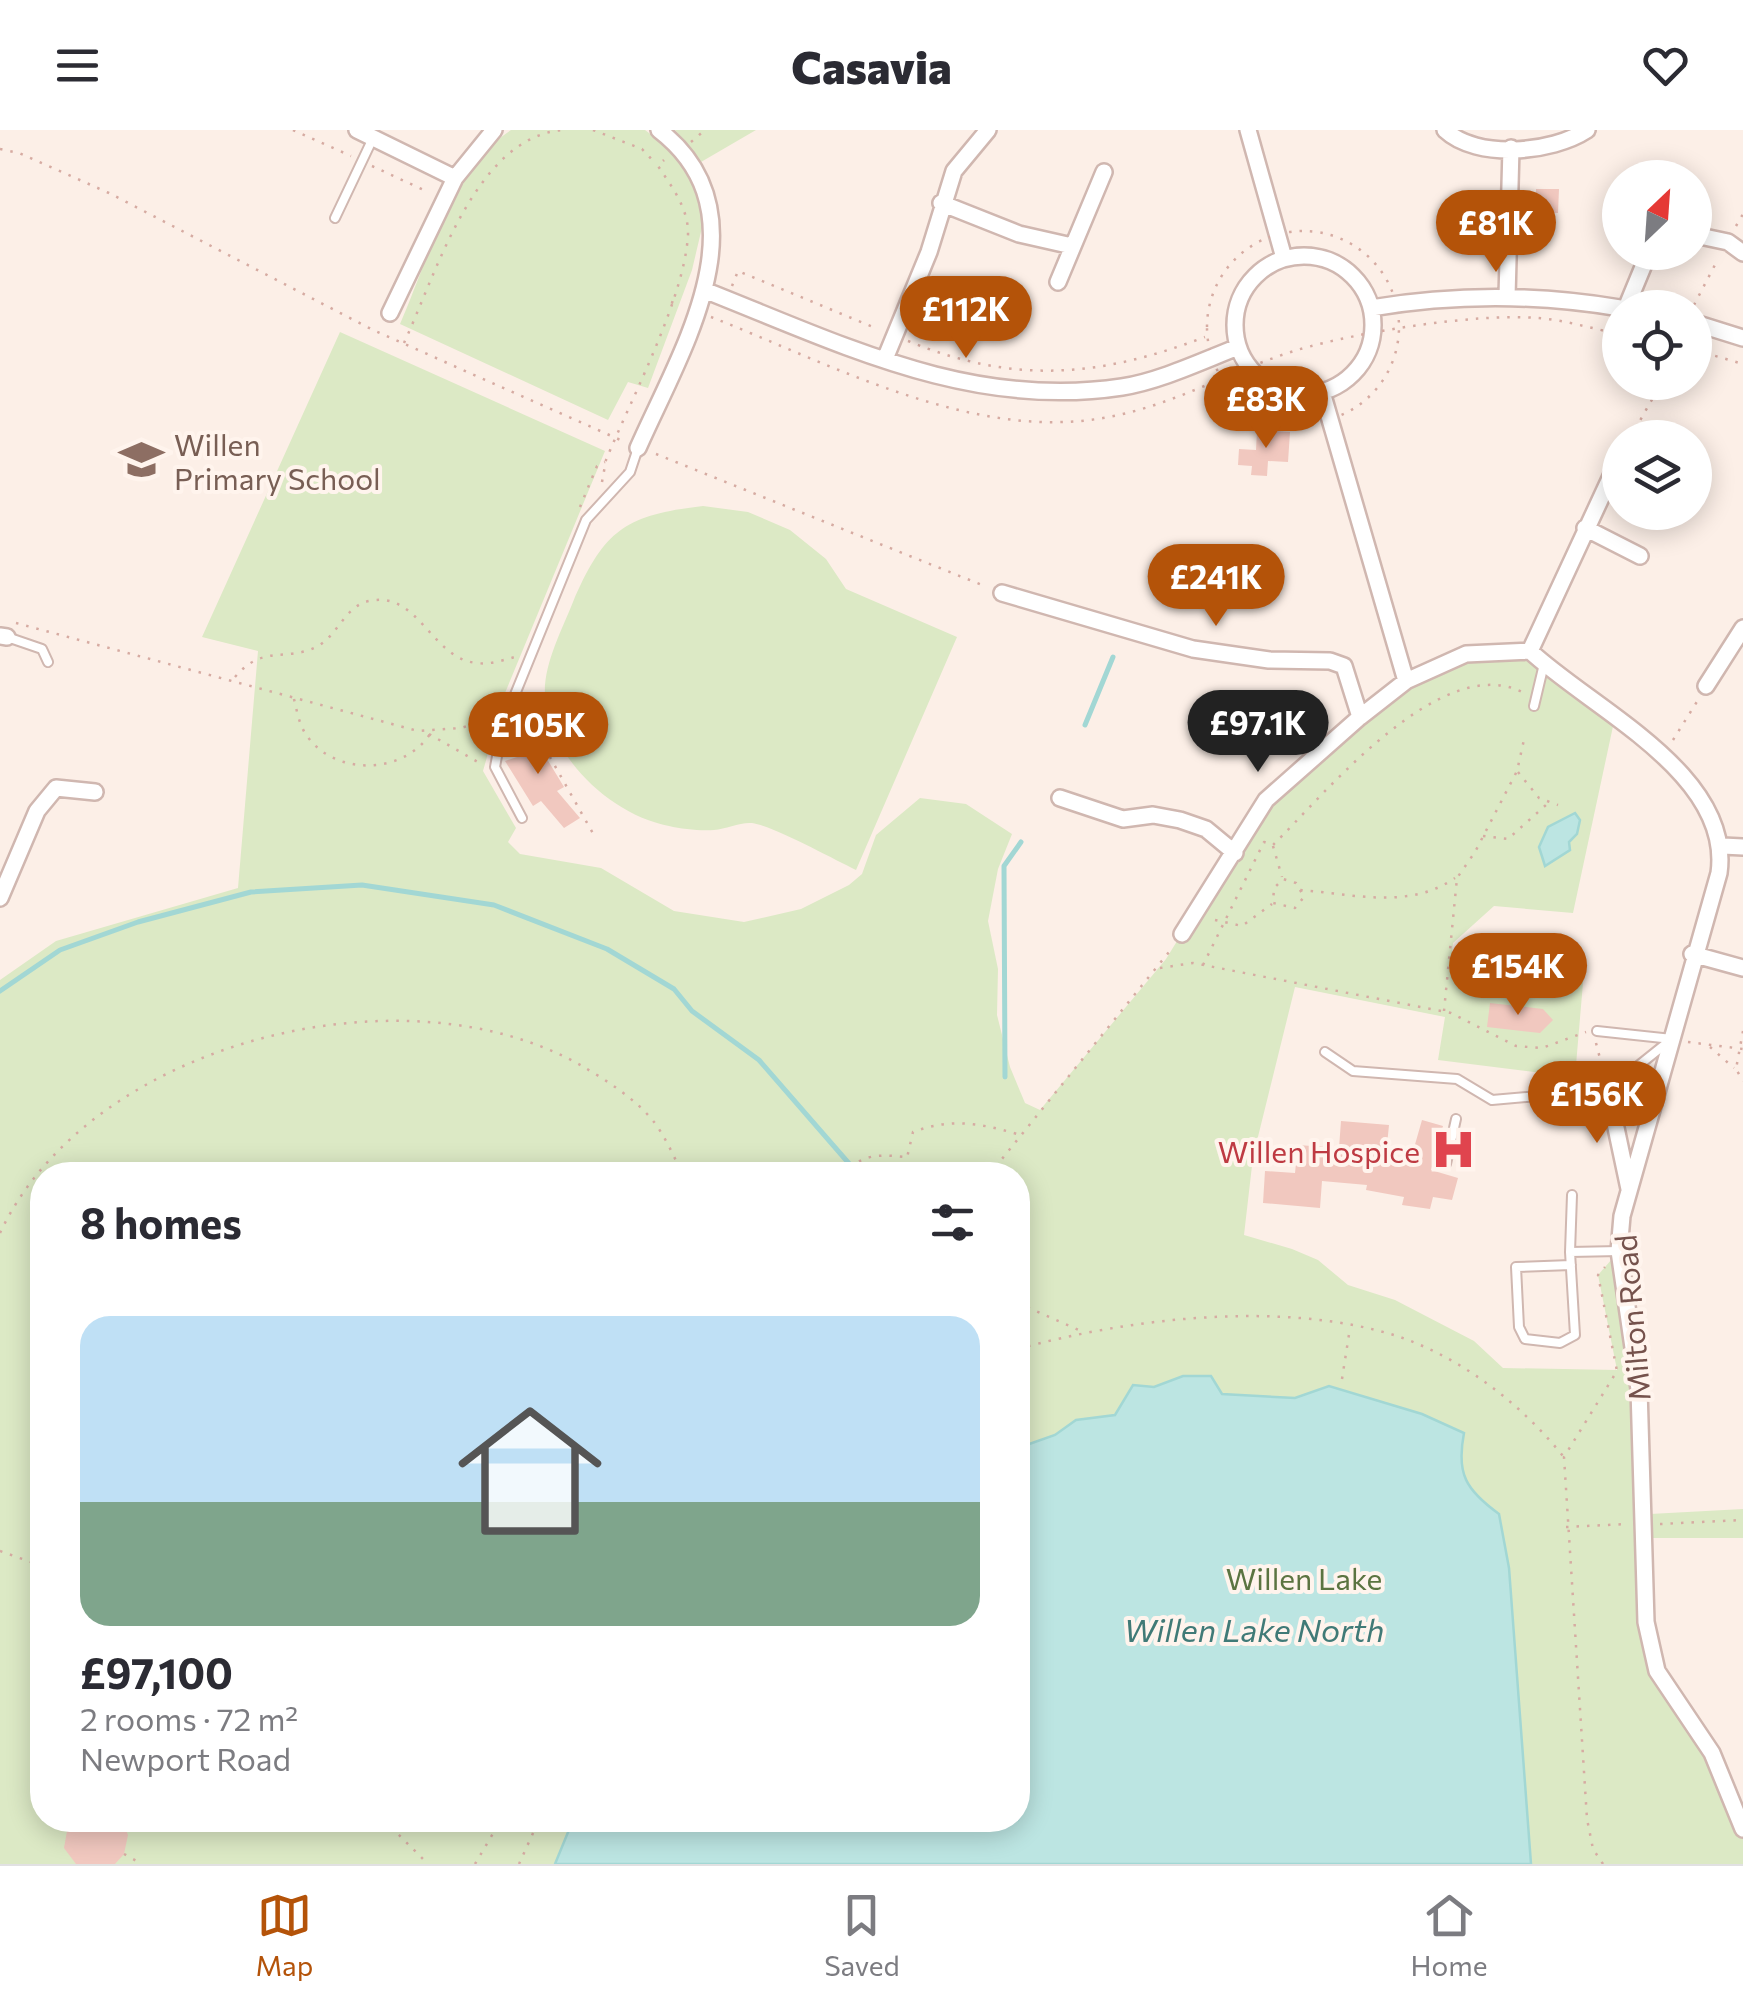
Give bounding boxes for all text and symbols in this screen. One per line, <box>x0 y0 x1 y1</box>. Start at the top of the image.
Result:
icon: menu <box>50 38 105 93</box>
text: Casavia <box>791 38 952 93</box>
icon: heart <box>1638 38 1693 93</box>
north arrow <box>1602 160 1712 270</box>
map controls <box>1602 160 1712 530</box>
pin: £81K <box>1437 190 1555 275</box>
text: £81K <box>1458 202 1534 242</box>
pin: £112K <box>896 276 1036 361</box>
text: £112K <box>922 288 1010 328</box>
button: locate <box>1602 290 1712 400</box>
pin: £83K <box>1207 366 1325 451</box>
text: £83K <box>1226 378 1306 418</box>
button: layers <box>1602 420 1712 530</box>
place label: Willen Primary School <box>174 425 381 496</box>
school or university icon: Willen Primary School <box>117 436 165 484</box>
pin: £241K <box>1146 544 1286 629</box>
text: £241K <box>1170 556 1262 596</box>
pin: £97.1K <box>1177 690 1339 775</box>
pin: £105K <box>468 692 608 777</box>
text: £97.1K <box>1210 702 1306 742</box>
text: £105K <box>490 704 586 744</box>
pin: £154K <box>1448 933 1588 1018</box>
text: £154K <box>1471 945 1565 985</box>
pin: £156K <box>1527 1061 1667 1146</box>
text: £156K <box>1550 1073 1644 1113</box>
hospital icon: Willen Hospice <box>1429 1126 1477 1174</box>
place label: Willen Hospice <box>1218 1132 1420 1169</box>
icon: filters <box>925 1195 980 1250</box>
text: 8 homes <box>80 1196 242 1248</box>
street label: Milton Road <box>1605 1233 1657 1403</box>
icon: home <box>440 1381 620 1561</box>
park label: Willen Lake <box>1226 1559 1382 1596</box>
water label: Willen Lake North <box>1124 1609 1384 1649</box>
text: £97,100 <box>80 1646 233 1698</box>
text: 2 rooms · 72 m² <box>80 1698 298 1738</box>
text: Newport Road <box>80 1738 291 1778</box>
tab: Map <box>255 1888 313 1982</box>
tab: Saved <box>824 1888 900 1982</box>
tab: Home <box>1411 1888 1488 1982</box>

